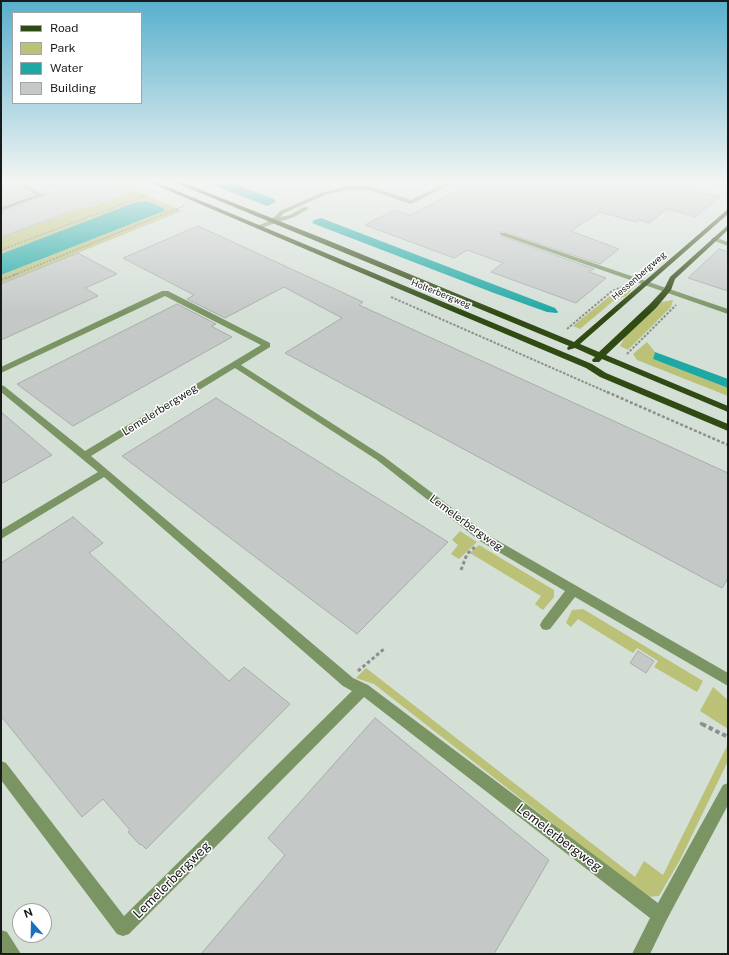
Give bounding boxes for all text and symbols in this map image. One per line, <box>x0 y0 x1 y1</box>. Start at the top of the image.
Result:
legend <box>12 12 142 104</box>
text: Road <box>50 21 78 35</box>
text: Park <box>50 41 76 55</box>
text: Water <box>50 61 83 75</box>
text: Building <box>50 81 96 95</box>
street label: Hessenbergweg <box>610 250 668 302</box>
street label: Holterbergweg <box>410 277 472 311</box>
street label: Lemelerbergweg <box>120 381 200 439</box>
street label: Lemelerbergweg <box>427 492 505 554</box>
street label: Lemelerbergweg <box>513 801 605 875</box>
street label: Lemelerbergweg <box>130 838 214 922</box>
north arrow <box>12 903 52 943</box>
text: N <box>22 906 34 920</box>

